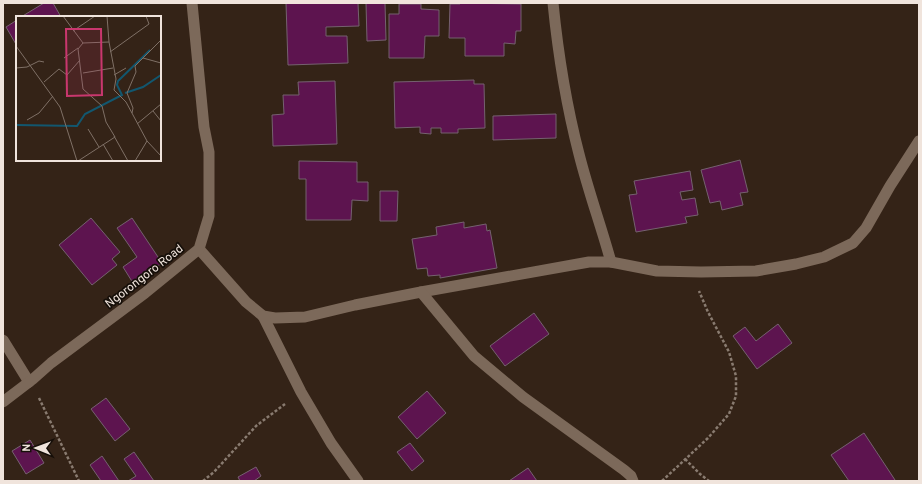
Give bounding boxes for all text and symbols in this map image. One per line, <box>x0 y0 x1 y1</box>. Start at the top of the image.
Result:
inset map <box>16 16 161 161</box>
street label: Ngorongoro Road <box>102 241 187 312</box>
north arrow <box>16 428 56 468</box>
text: N <box>20 444 34 452</box>

